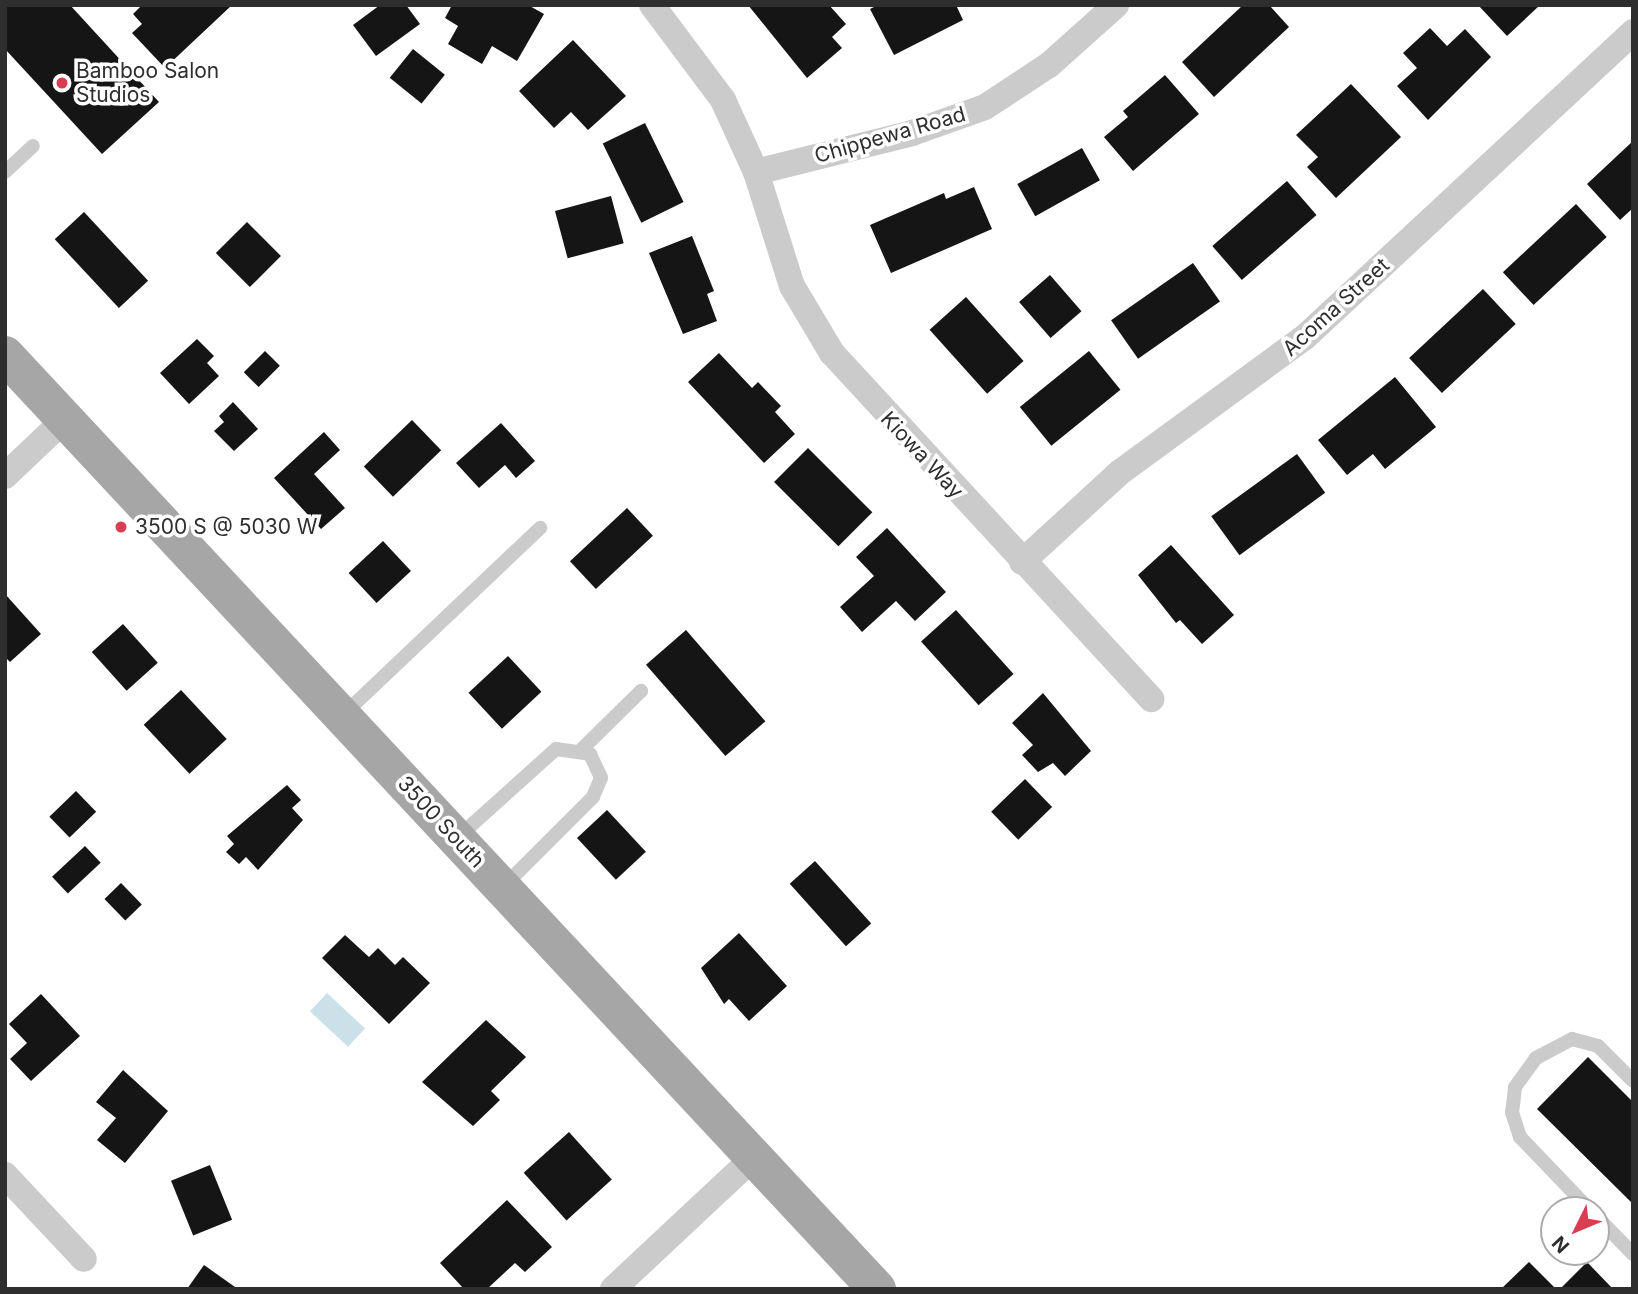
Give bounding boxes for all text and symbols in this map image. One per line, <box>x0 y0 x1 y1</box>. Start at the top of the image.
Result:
place label: Bamboo Salon Studios <box>76 58 219 108</box>
marker: Bamboo Salon Studios <box>54 75 70 91</box>
street label: Chippewa Road <box>812 101 968 169</box>
street label: Acoma Street <box>1278 253 1394 361</box>
street label: Kiowa Way <box>875 406 969 504</box>
place label: 3500 S @ 5030 W <box>135 514 318 540</box>
marker: 3500 S @ 5030 W <box>113 519 129 535</box>
street label: 3500 South <box>392 771 490 873</box>
north arrow <box>1540 1196 1610 1266</box>
text: N <box>1547 1231 1574 1257</box>

